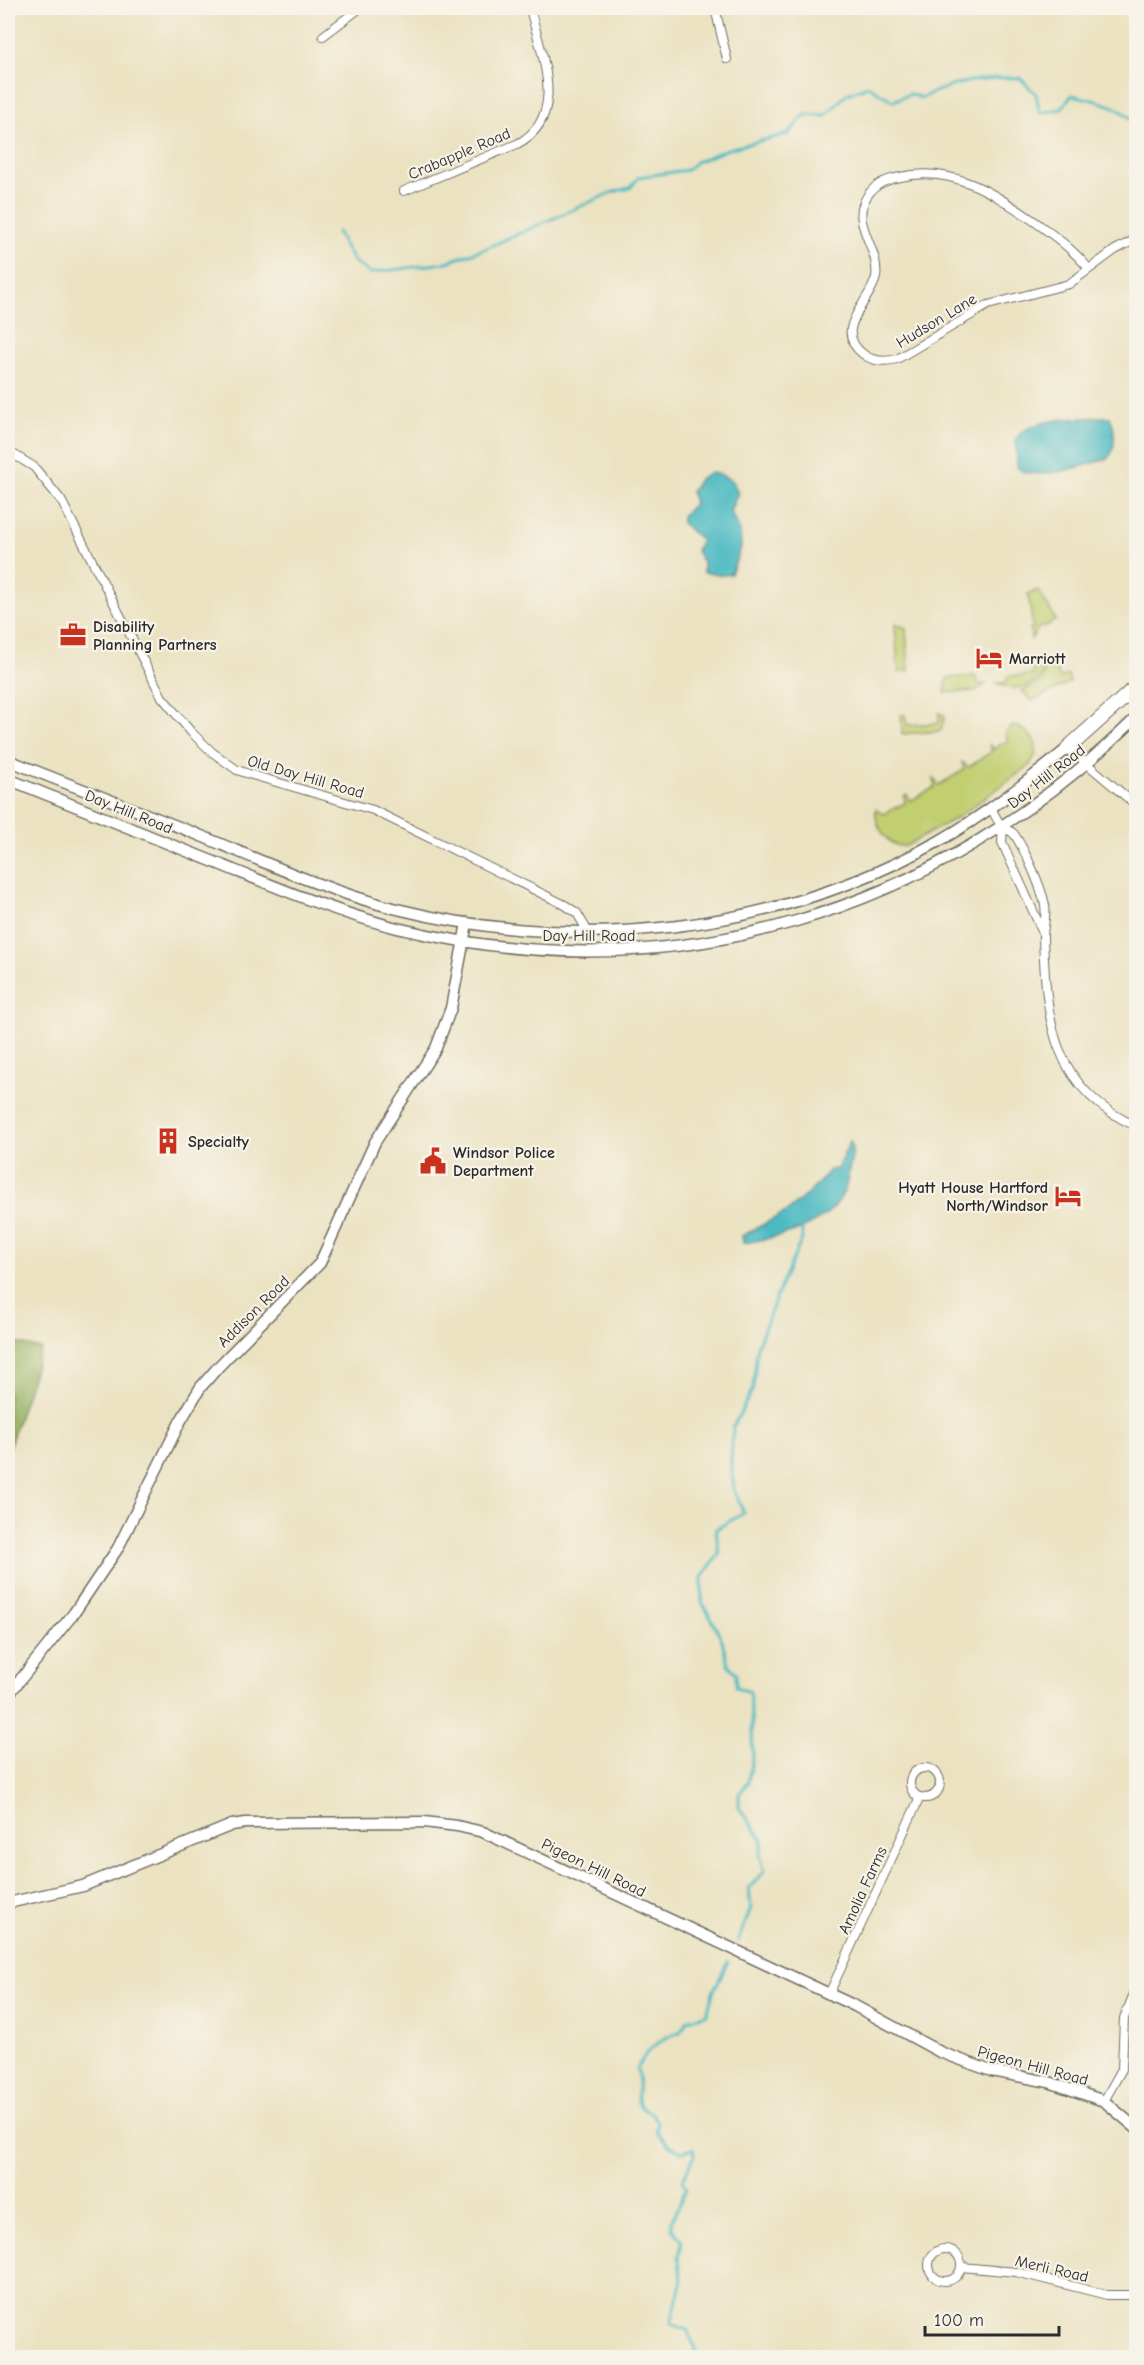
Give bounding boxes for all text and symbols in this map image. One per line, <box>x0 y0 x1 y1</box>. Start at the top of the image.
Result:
street label: Crabapple Road <box>406 124 513 184</box>
street label: Hudson Lane <box>893 290 980 352</box>
place label: Disability Planning Partners <box>93 618 217 654</box>
office icon: Disability Planning Partners <box>58 620 88 650</box>
hotel icon: Marriott <box>974 643 1004 673</box>
place label: Marriott <box>1009 650 1066 668</box>
street label: Day Hill Road <box>1004 741 1089 812</box>
street label: Old Day Hill Road <box>245 752 366 802</box>
street label: Day Hill Road <box>82 786 175 838</box>
street label: Day Hill Road <box>543 927 635 945</box>
building icon: Specialty <box>153 1126 183 1156</box>
place label: Specialty <box>188 1133 249 1151</box>
place label: Windsor Police Department <box>453 1144 555 1180</box>
public building icon: Windsor Police Department <box>418 1146 448 1176</box>
place label: Hyatt House Hartford North/Windsor <box>898 1179 1049 1215</box>
hotel icon: Hyatt House Hartford North/Windsor <box>1053 1181 1083 1211</box>
street label: Addison Road <box>214 1272 293 1351</box>
street label: Pigeon Hill Road <box>538 1835 649 1901</box>
street label: Amolia Farms <box>835 1843 891 1937</box>
street label: Pigeon Hill Road <box>975 2043 1090 2089</box>
street label: Merli Road <box>1013 2252 1090 2286</box>
scale bar <box>925 2299 1058 2337</box>
text: 100 m <box>934 2310 984 2331</box>

